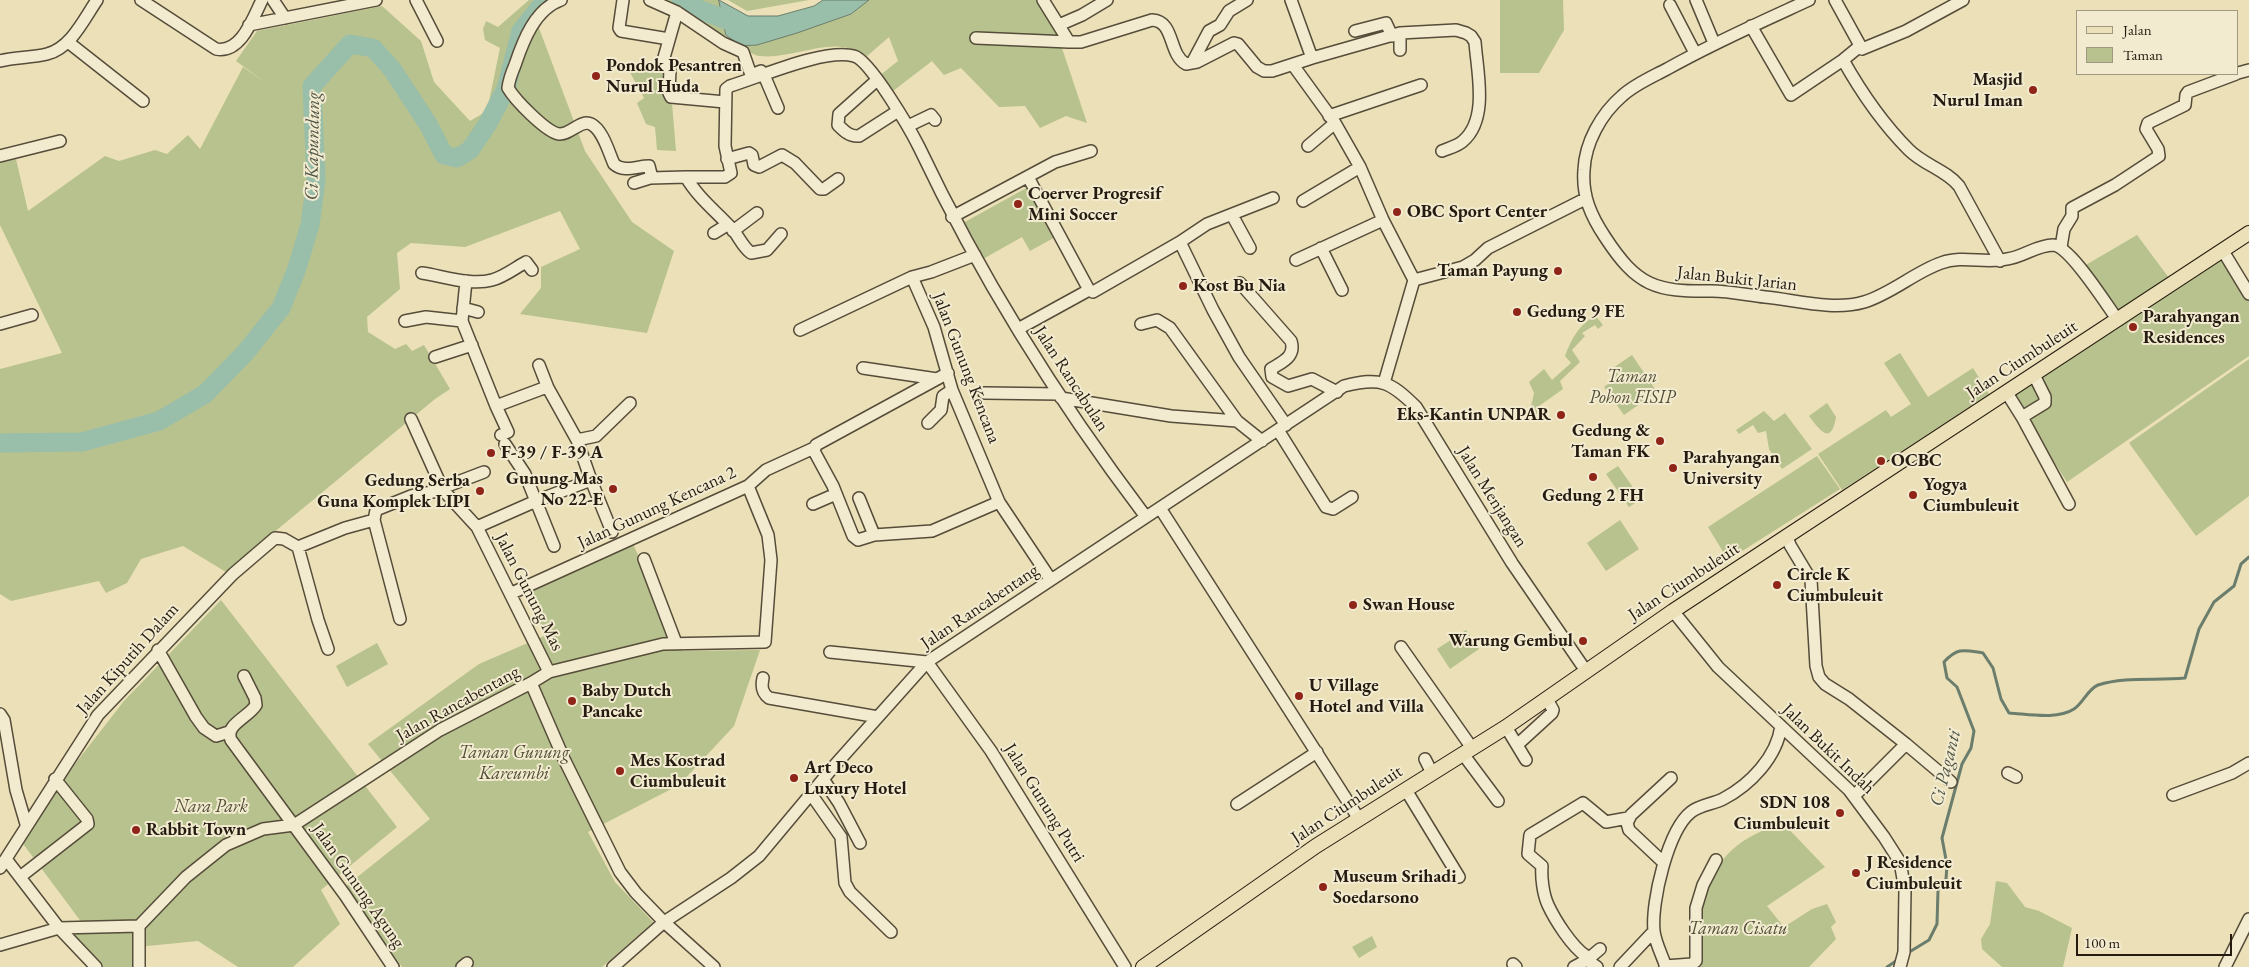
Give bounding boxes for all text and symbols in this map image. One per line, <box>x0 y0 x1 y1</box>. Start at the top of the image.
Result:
legend <box>2076 10 2239 75</box>
text: Jalan <box>2123 20 2152 39</box>
text: Taman <box>2123 45 2163 64</box>
place label: Pondok Pesantren Nurul Huda <box>606 55 742 98</box>
place label: Masjid Nurul Iman <box>1933 69 2023 112</box>
marker: Pondok Pesantren Nurul Huda <box>590 70 602 82</box>
marker: Masjid Nurul Iman <box>2027 84 2039 96</box>
water label: Ci Kapundung <box>301 91 325 201</box>
place label: Coerver Progresif Mini Soccer <box>1028 183 1162 225</box>
marker: Coerver Progresif Mini Soccer <box>1012 198 1024 210</box>
place label: OBC Sport Center <box>1407 201 1547 223</box>
marker: OBC Sport Center <box>1391 206 1403 218</box>
place label: Taman Payung <box>1437 260 1548 282</box>
street label: Jalan Bukit Jarian <box>1676 262 1798 296</box>
marker: Taman Payung <box>1552 265 1564 277</box>
place label: Kost Bu Nia <box>1193 275 1286 297</box>
marker: Kost Bu Nia <box>1177 280 1189 292</box>
street label: Jalan Gunung Kencana <box>927 289 1005 447</box>
place label: Gedung 9 FE <box>1527 301 1625 323</box>
marker: Gedung 9 FE <box>1511 306 1523 318</box>
place label: Parahyangan Residences <box>2143 306 2240 348</box>
street label: Jalan Ciumbuleuit <box>1962 316 2082 404</box>
marker: Parahyangan Residences <box>2127 321 2139 333</box>
street label: Jalan Rancabulan <box>1029 322 1113 436</box>
park label: Taman Pohon FISIP <box>1589 366 1675 408</box>
place label: Eks-Kantin UNPAR <box>1397 404 1551 426</box>
marker: Eks-Kantin UNPAR <box>1555 409 1567 421</box>
place label: Gedung & Taman FK <box>1571 420 1650 462</box>
marker: Gedung & Taman FK <box>1654 435 1666 447</box>
place label: F-39 / F-39 A <box>501 442 603 464</box>
street label: Jalan Menjangan <box>1452 442 1532 552</box>
marker: F-39 / F-39 A <box>485 447 497 459</box>
place label: Parahyangan University <box>1683 447 1780 489</box>
place label: OCBC <box>1891 450 1942 472</box>
marker: OCBC <box>1875 455 1887 467</box>
street label: Jalan Gunung Kencana 2 <box>574 462 740 554</box>
marker: Parahyangan University <box>1667 462 1679 474</box>
place label: Gunung Mas No 22-E <box>506 468 603 510</box>
place label: Gedung Serba Guna Komplek LIPI <box>317 470 470 512</box>
marker: Gedung 2 FH <box>1587 471 1599 483</box>
place label: Yogya Ciumbuleuit <box>1923 474 2019 516</box>
marker: Gunung Mas No 22-E <box>607 483 619 495</box>
marker: Gedung Serba Guna Komplek LIPI <box>474 485 486 497</box>
place label: Gedung 2 FH <box>1542 485 1644 507</box>
marker: Yogya Ciumbuleuit <box>1907 489 1919 501</box>
street label: Jalan Gunung Mas <box>490 529 568 655</box>
street label: Jalan Ciumbuleuit <box>1624 538 1744 626</box>
street label: Jalan Rancabentang <box>917 560 1043 654</box>
place label: Circle K Ciumbuleuit <box>1787 564 1883 606</box>
marker: Circle K Ciumbuleuit <box>1771 579 1783 591</box>
place label: Swan House <box>1363 594 1455 616</box>
street label: Jalan Kiputih Dalam <box>72 599 184 719</box>
marker: Swan House <box>1347 599 1359 611</box>
place label: Warung Gembul <box>1448 630 1573 652</box>
marker: Warung Gembul <box>1577 635 1589 647</box>
street label: Jalan Rancabentang <box>393 661 523 747</box>
place label: U Village Hotel and Villa <box>1309 675 1424 718</box>
place label: Baby Dutch Pancake <box>582 680 671 722</box>
marker: U Village Hotel and Villa <box>1293 690 1305 702</box>
marker: Baby Dutch Pancake <box>566 695 578 707</box>
street label: Jalan Bukit Indah <box>1777 699 1879 799</box>
water label: Ci Paganti <box>1925 727 1967 809</box>
street label: Jalan Gunung Putri <box>999 740 1089 866</box>
park label: Taman Gunung Kareumbi <box>459 742 569 784</box>
place label: Mes Kostrad Ciumbuleuit <box>630 750 726 792</box>
place label: Art Deco Luxury Hotel <box>804 757 907 800</box>
street label: Jalan Ciumbuleuit <box>1287 761 1407 849</box>
marker: Mes Kostrad Ciumbuleuit <box>614 765 626 777</box>
marker: Art Deco Luxury Hotel <box>788 772 800 784</box>
place label: SDN 108 Ciumbuleuit <box>1734 792 1830 834</box>
park label: Nara Park <box>174 796 248 818</box>
marker: SDN 108 Ciumbuleuit <box>1834 807 1846 819</box>
place label: Rabbit Town <box>146 819 246 841</box>
street label: Jalan Gunung Agung <box>307 819 409 953</box>
marker: Rabbit Town <box>130 824 142 836</box>
place label: J Residence Ciumbuleuit <box>1866 852 1962 894</box>
place label: Museum Srihadi Soedarsono <box>1333 866 1457 909</box>
marker: J Residence Ciumbuleuit <box>1850 867 1862 879</box>
marker: Museum Srihadi Soedarsono <box>1317 881 1329 893</box>
park label: Taman Cisatu <box>1689 918 1787 940</box>
scale bar <box>2079 924 2235 956</box>
text: 100 m <box>2084 933 2120 952</box>

